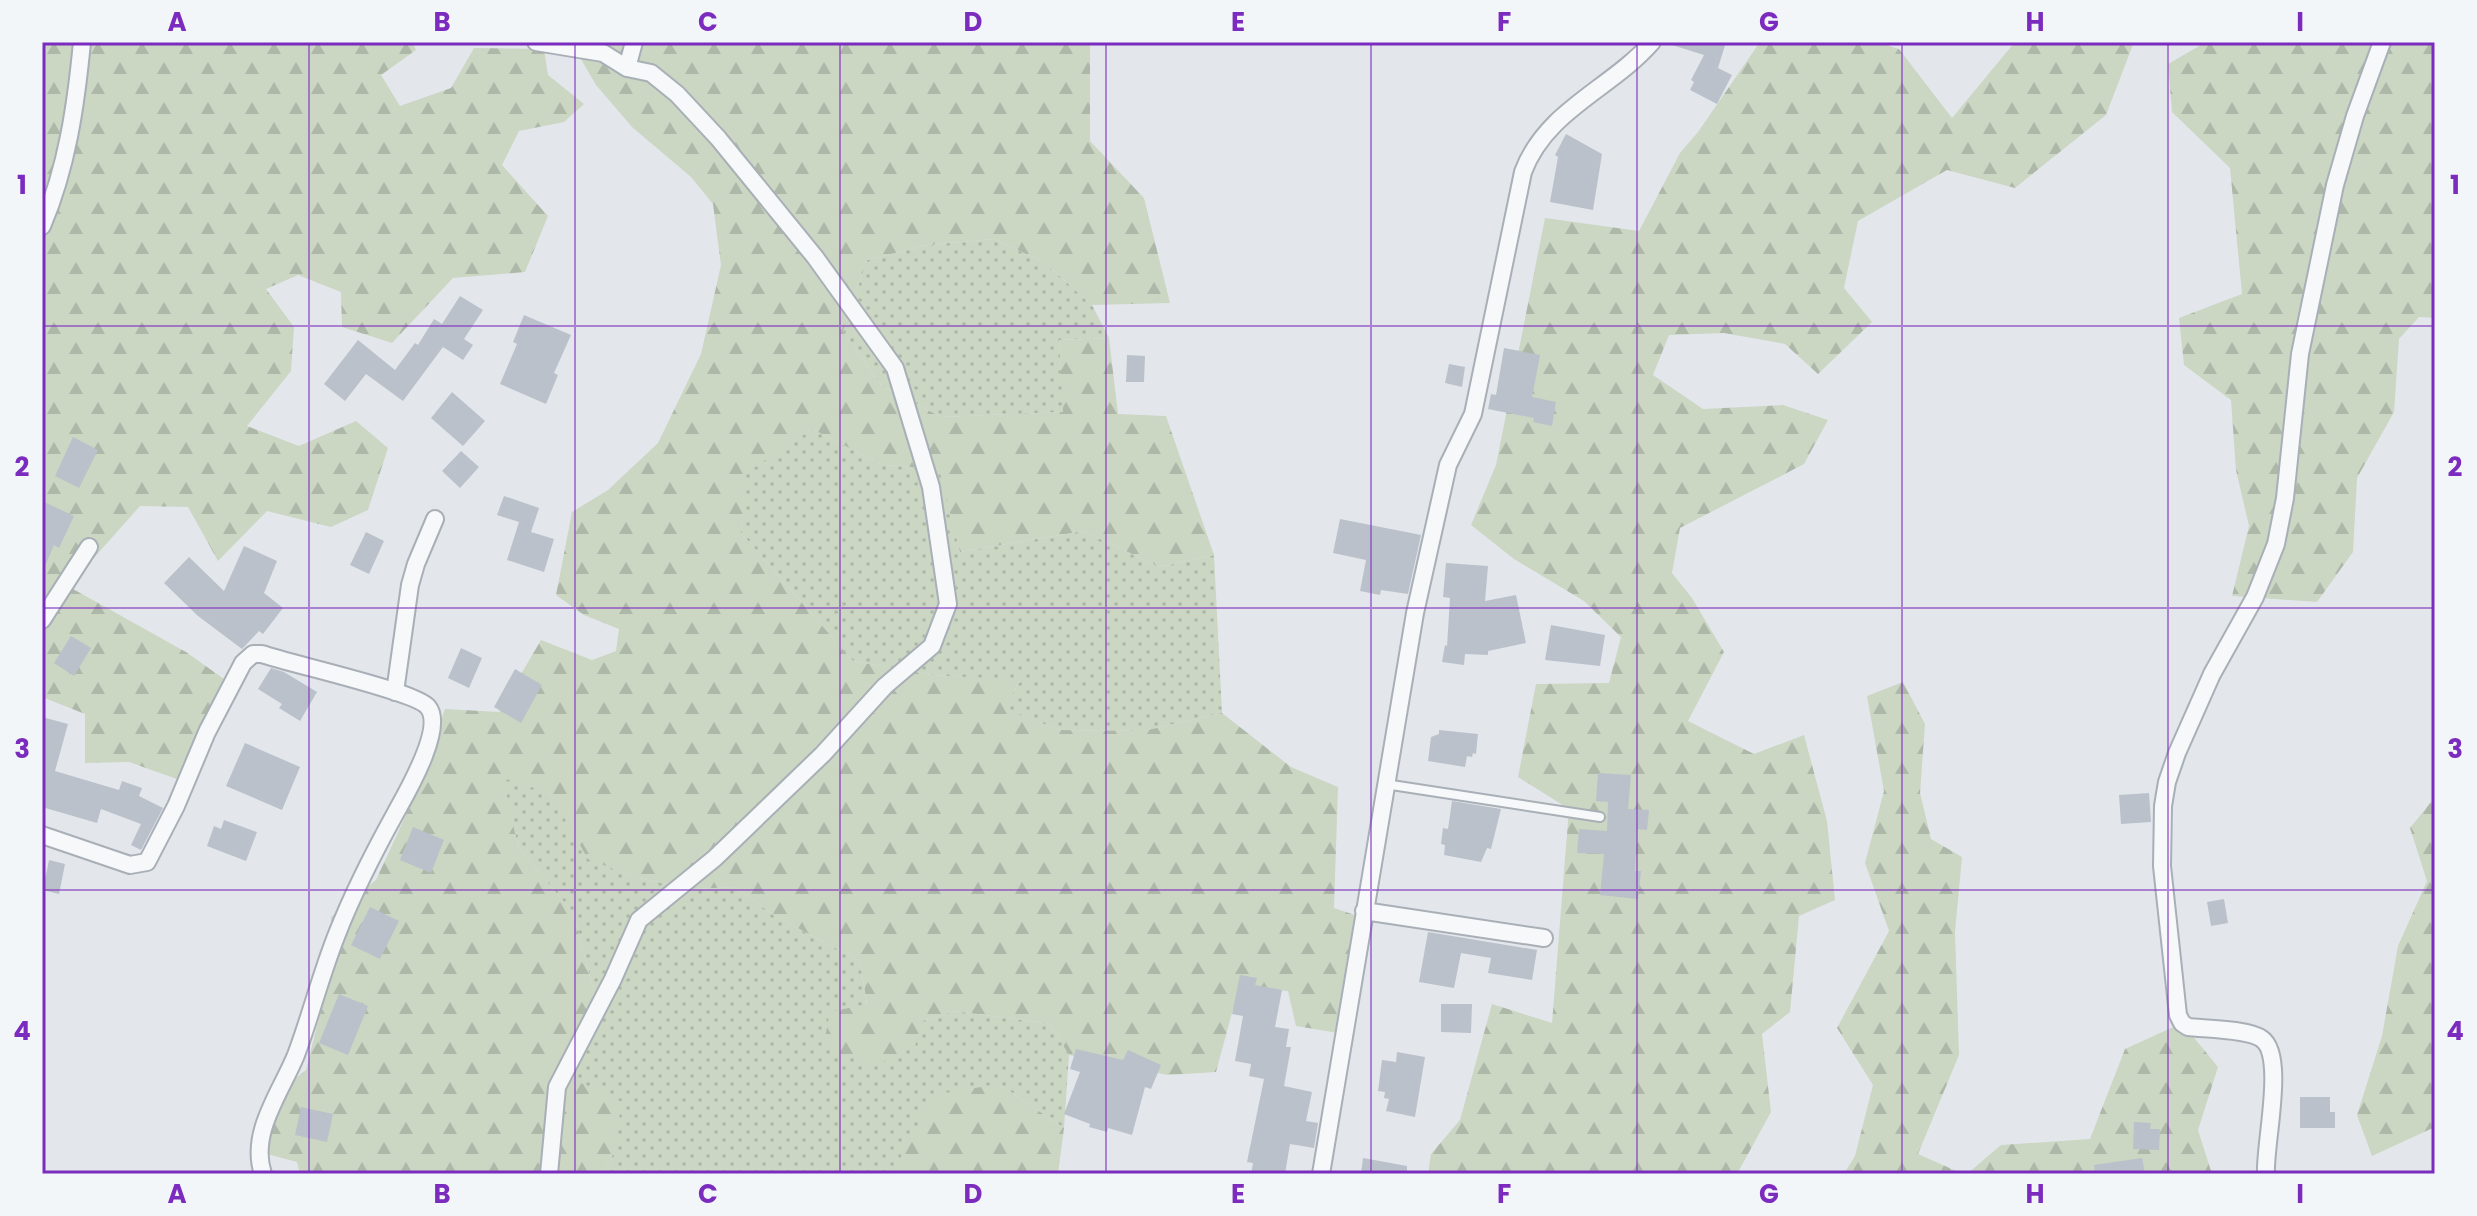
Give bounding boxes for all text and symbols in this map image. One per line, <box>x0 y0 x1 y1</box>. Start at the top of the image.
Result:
text: A <box>167 4 187 40</box>
text: B <box>433 4 451 40</box>
text: C <box>698 4 718 40</box>
text: D <box>964 4 983 40</box>
text: E <box>1231 4 1245 40</box>
text: F <box>1497 4 1511 40</box>
text: G <box>1759 4 1779 40</box>
text: H <box>2025 4 2045 40</box>
text: I <box>2296 4 2304 40</box>
text: 1 <box>17 167 27 203</box>
text: 1 <box>2450 167 2460 203</box>
text: 2 <box>15 449 30 485</box>
text: 2 <box>2448 449 2463 485</box>
text: 3 <box>14 731 30 767</box>
text: 3 <box>2447 731 2463 767</box>
text: 4 <box>13 1013 31 1049</box>
text: 4 <box>2446 1013 2464 1049</box>
text: A <box>167 1176 187 1212</box>
text: B <box>433 1176 451 1212</box>
text: C <box>698 1176 718 1212</box>
text: D <box>964 1176 983 1212</box>
text: E <box>1231 1176 1245 1212</box>
text: F <box>1497 1176 1511 1212</box>
text: G <box>1759 1176 1779 1212</box>
text: H <box>2025 1176 2045 1212</box>
text: I <box>2296 1176 2304 1212</box>

